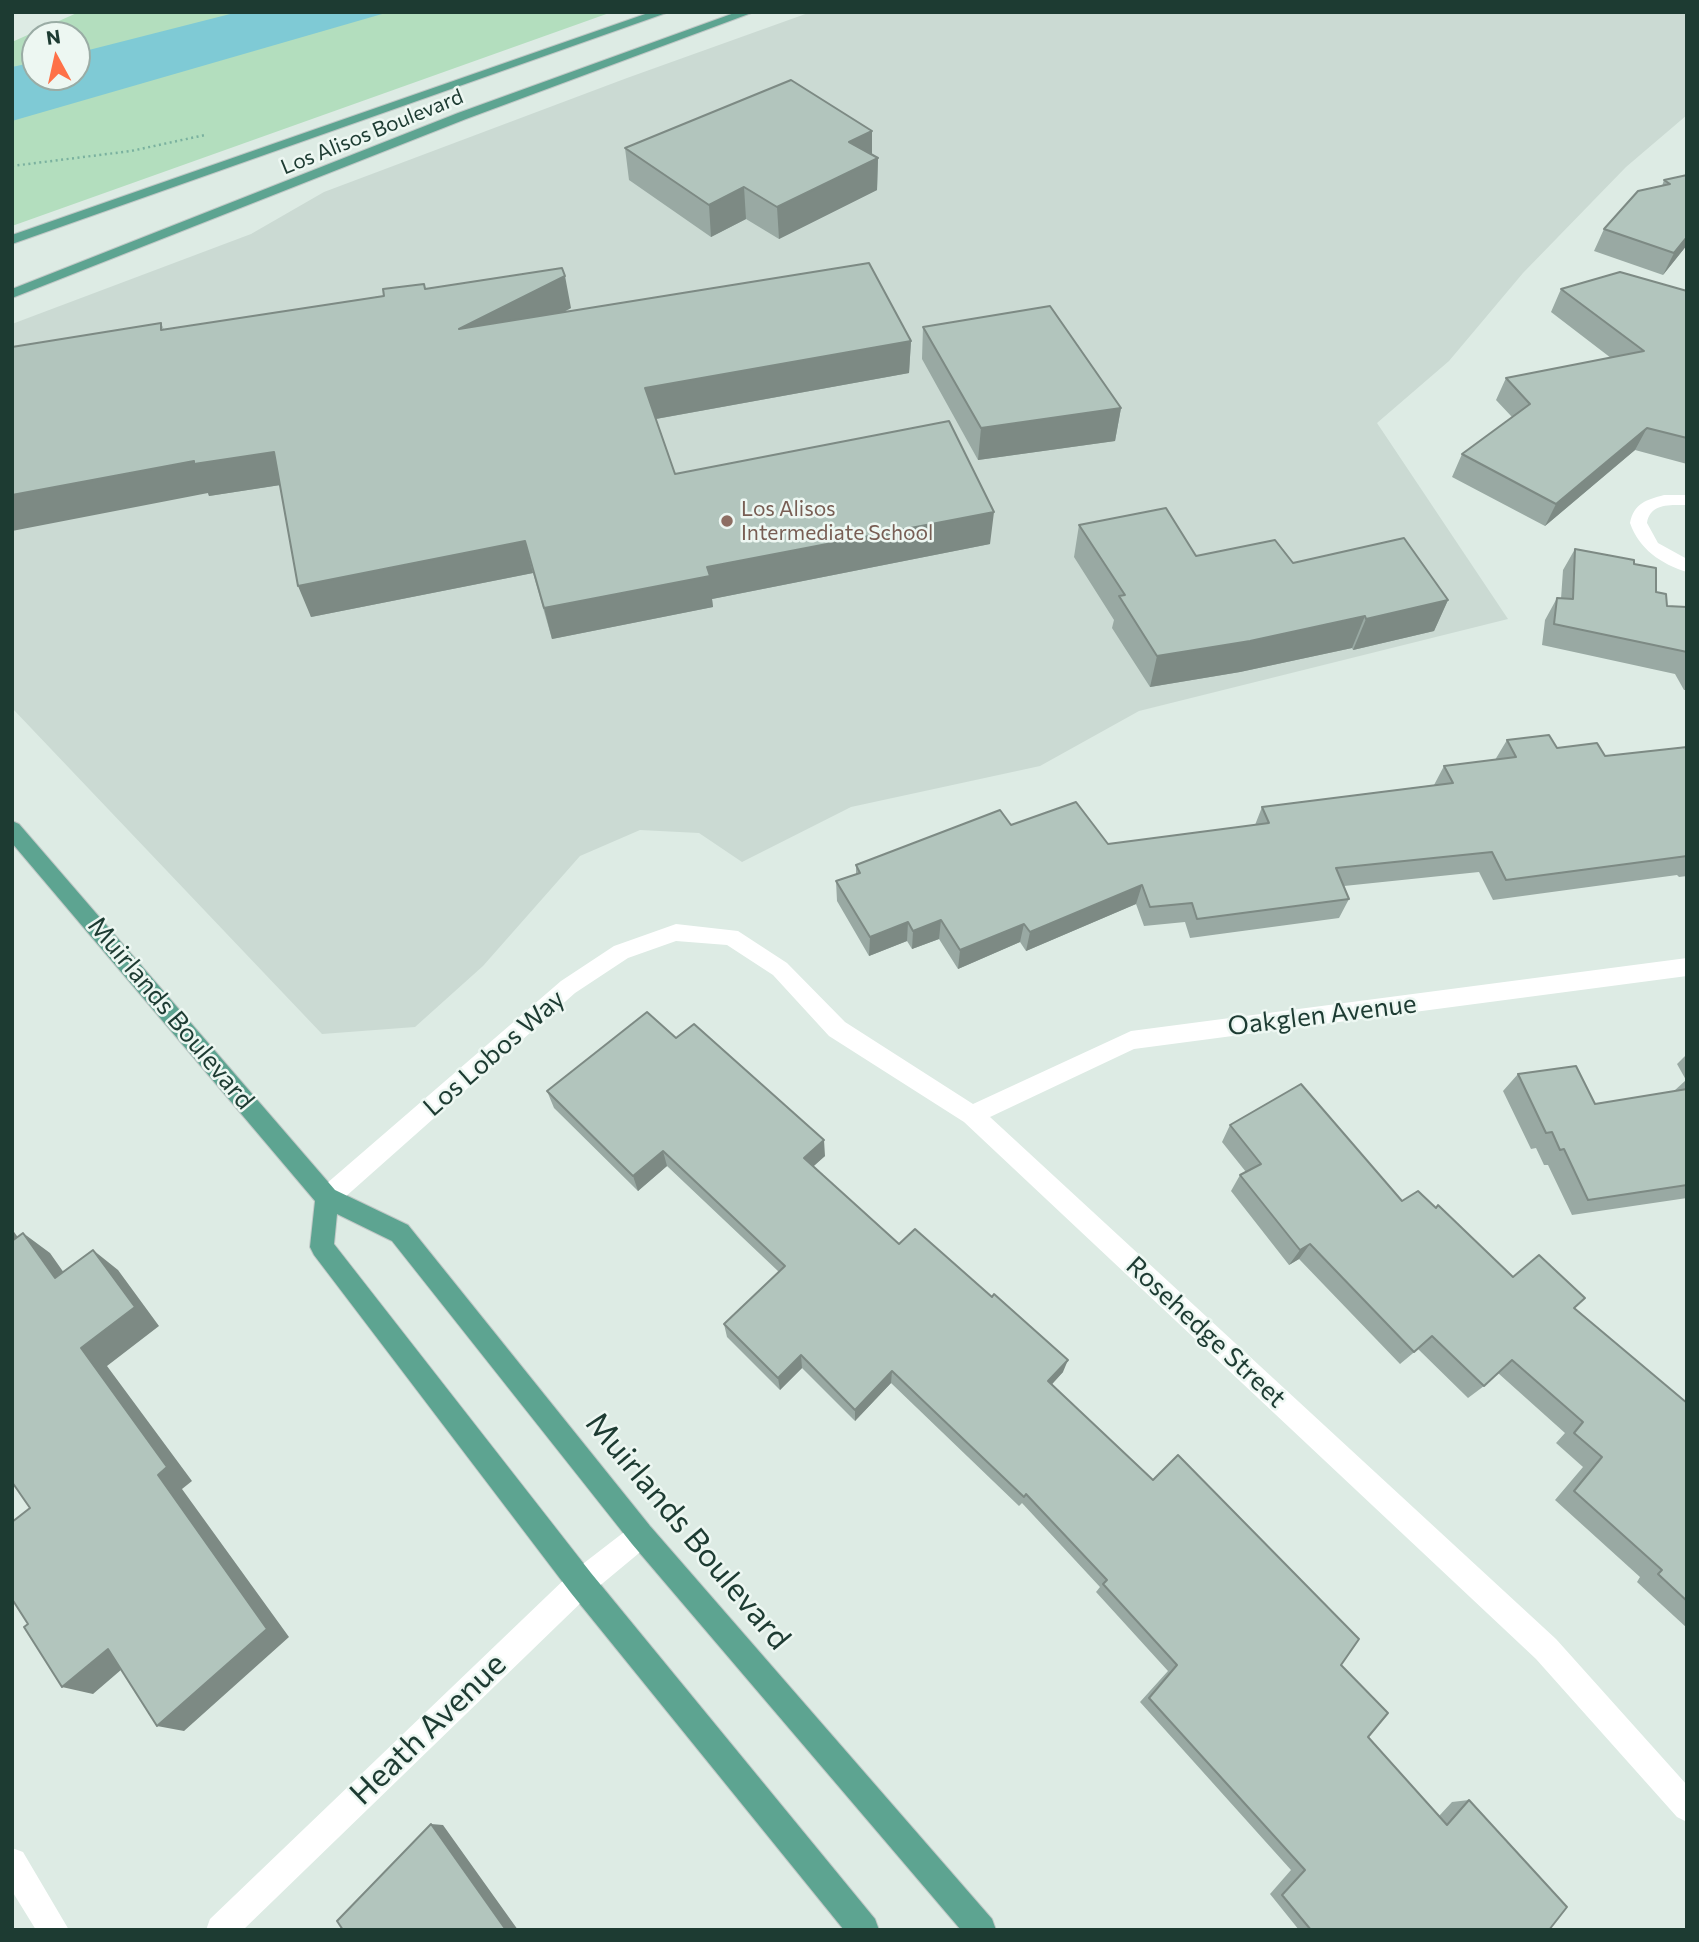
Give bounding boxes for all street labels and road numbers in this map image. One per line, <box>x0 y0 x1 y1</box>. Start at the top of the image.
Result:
street label: Los Alisos Boulevard <box>277 84 467 180</box>
street label: Muirlands Boulevard <box>81 910 261 1116</box>
street label: Los Lobos Way <box>417 983 571 1123</box>
street label: Oakglen Avenue <box>1226 988 1418 1042</box>
street label: Rosehedge Street <box>1120 1250 1292 1414</box>
street label: Muirlands Boulevard <box>578 1405 798 1657</box>
street label: Heath Avenue <box>342 1645 514 1813</box>

